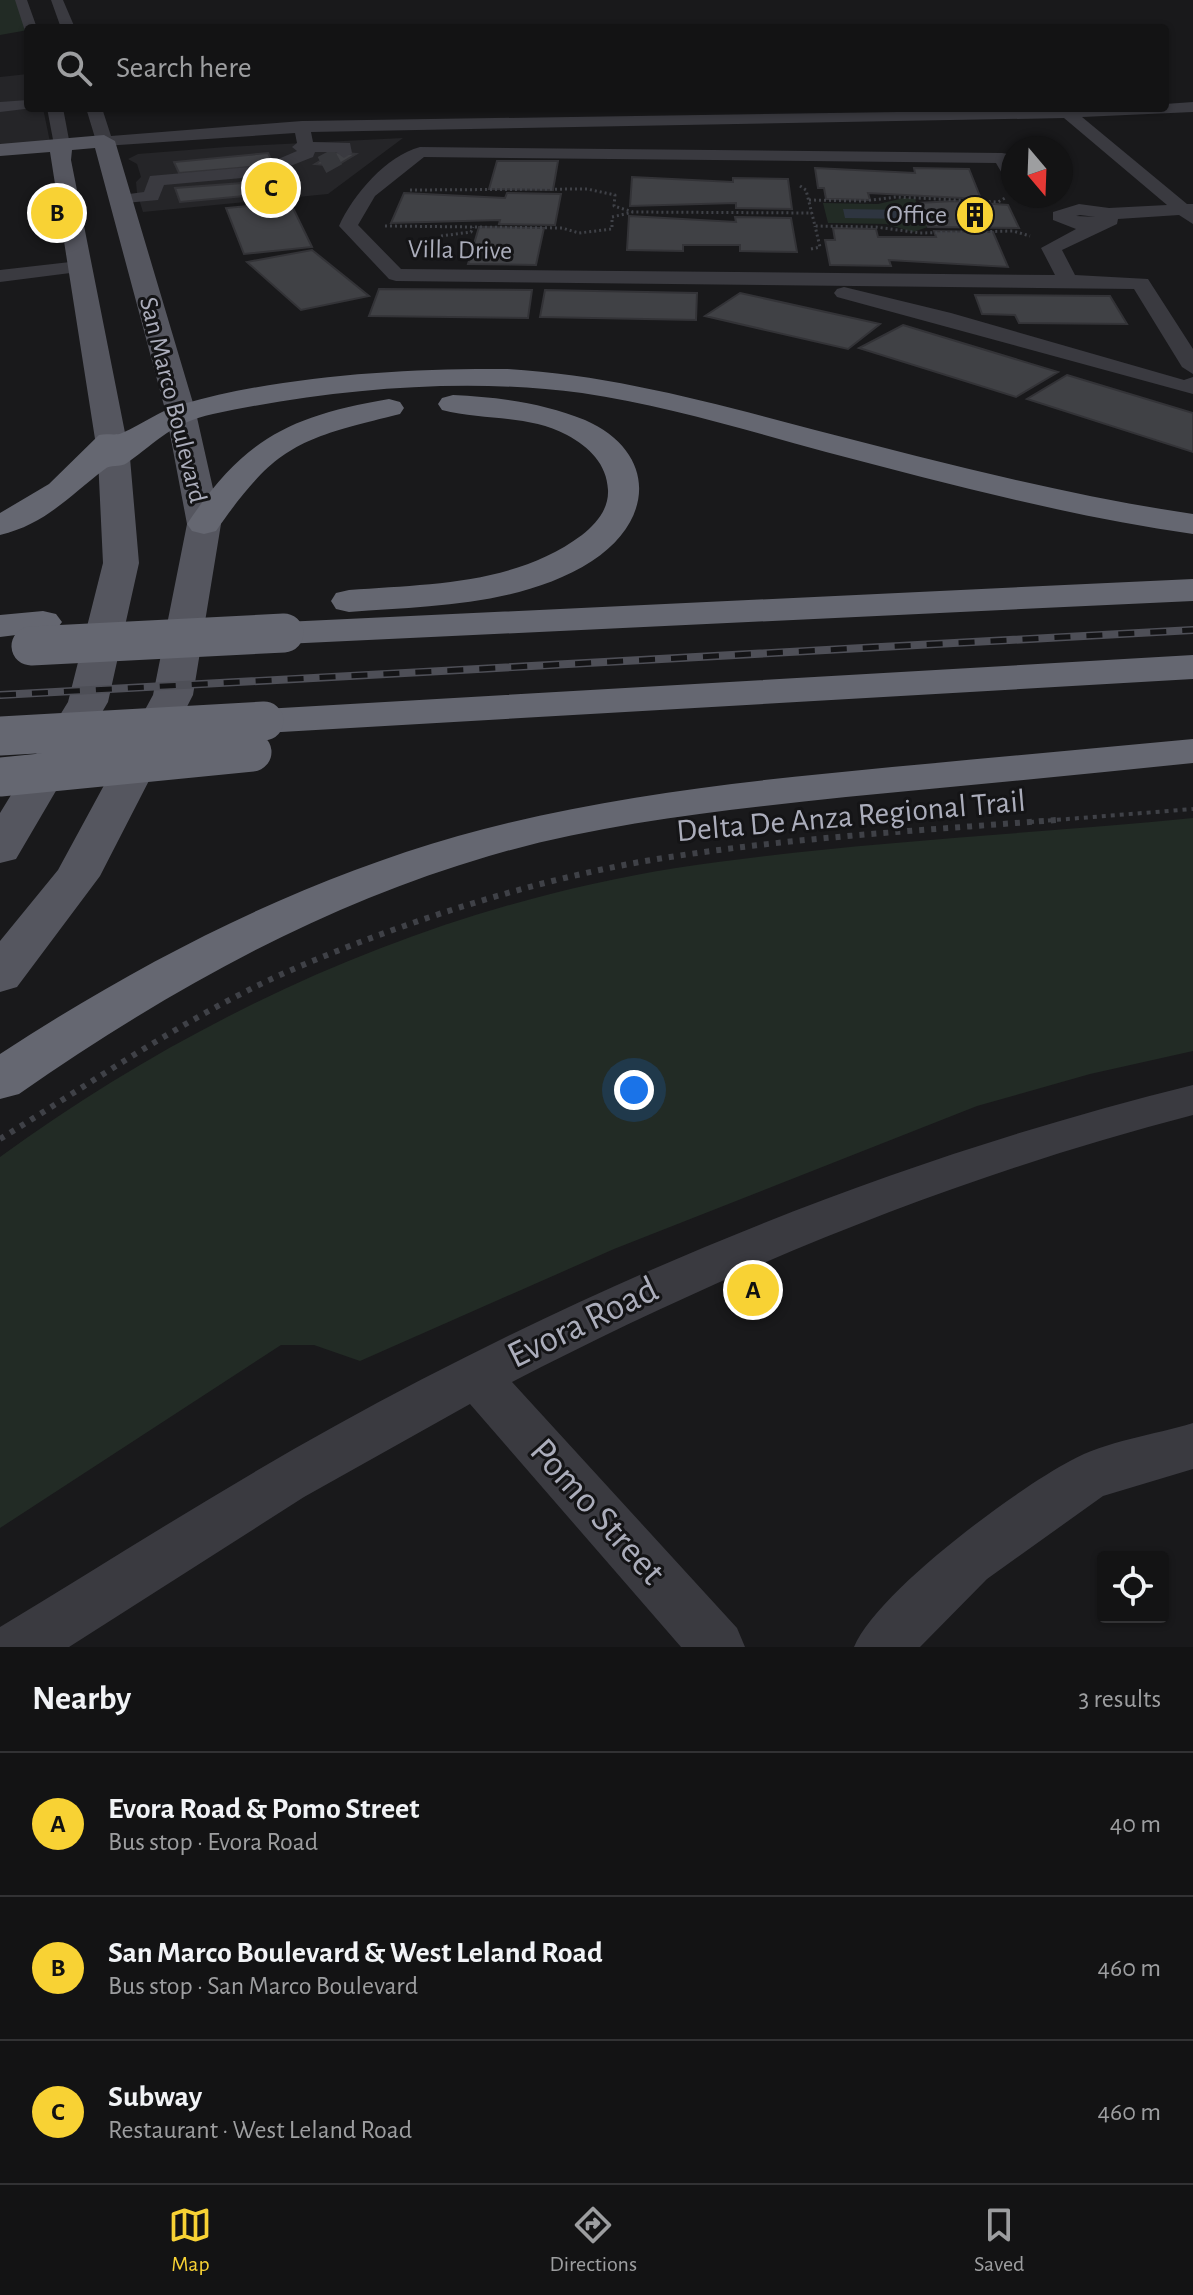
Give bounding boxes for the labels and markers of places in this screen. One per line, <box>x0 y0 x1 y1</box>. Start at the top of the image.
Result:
pin: C <box>245 158 297 218</box>
pin: B <box>31 183 83 243</box>
building icon: Office <box>954 194 996 236</box>
place label: Office <box>886 202 947 228</box>
pin: A <box>727 1260 779 1320</box>

